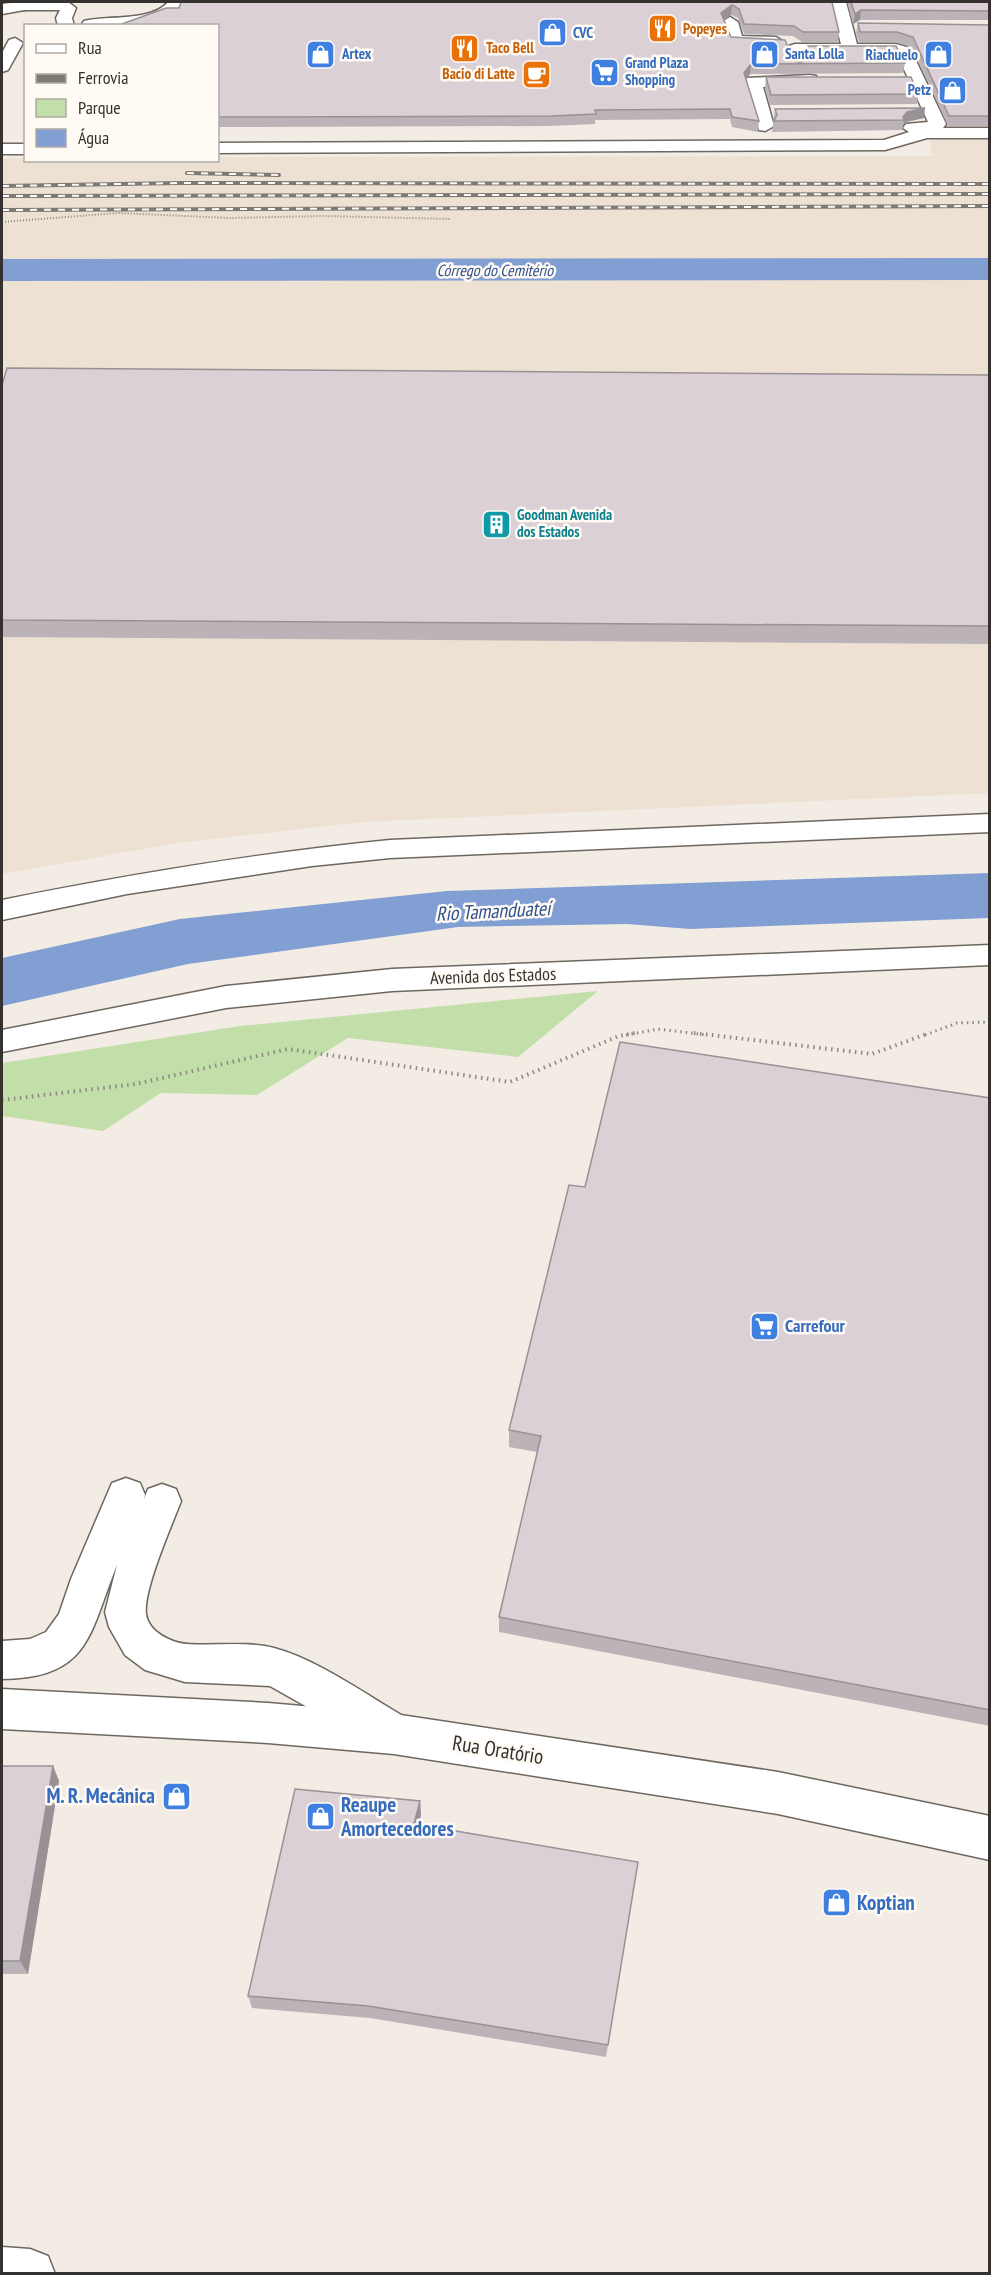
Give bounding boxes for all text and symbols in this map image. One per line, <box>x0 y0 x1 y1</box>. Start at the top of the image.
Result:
restaurant icon: Popeyes <box>646 13 678 45</box>
shop icon: CVC <box>536 17 568 49</box>
place label: Popeyes <box>683 19 727 38</box>
place label: CVC <box>573 23 593 42</box>
legend <box>24 24 219 162</box>
restaurant icon: Taco Bell <box>449 32 481 64</box>
text: Rua <box>78 36 102 59</box>
shop icon: Artex <box>305 38 337 70</box>
place label: Taco Bell <box>486 38 534 57</box>
shop icon: Santa Lolla <box>748 38 780 70</box>
shop icon: Riachuelo <box>923 39 955 71</box>
place label: Artex <box>341 44 372 63</box>
place label: Santa Lolla <box>785 44 844 63</box>
place label: Riachuelo <box>865 45 918 64</box>
place label: Grand Plaza Shopping <box>625 53 689 89</box>
supermarket icon: Grand Plaza Shopping <box>588 56 620 88</box>
cafe icon: Bacio di Latte <box>520 58 552 90</box>
place label: Bacio di Latte <box>442 64 515 83</box>
text: Ferrovia <box>78 66 128 89</box>
shop icon: Petz <box>936 74 968 106</box>
place label: Petz <box>908 80 931 99</box>
text: Parque <box>78 96 121 119</box>
text: Água <box>78 126 109 149</box>
water label: Córrego do Cemitério <box>437 260 554 280</box>
place label: Goodman Avenida dos Estados <box>517 505 612 541</box>
building icon: Goodman Avenida dos Estados <box>480 508 512 540</box>
water label: Rio Tamanduateí <box>435 895 555 927</box>
street label: Avenida dos Estados <box>430 962 556 989</box>
supermarket icon: Carrefour <box>748 1310 780 1342</box>
place label: Carrefour <box>785 1314 846 1337</box>
street label: Rua Oratório <box>451 1729 546 1770</box>
shop icon: M. R. Mecânica <box>160 1780 192 1812</box>
place label: M. R. Mecânica <box>46 1782 155 1809</box>
place label: Reaupe Amortecedores <box>340 1791 454 1842</box>
shop icon: Reaupe Amortecedores <box>304 1801 336 1833</box>
shop icon: Koptian <box>820 1887 852 1919</box>
place label: Koptian <box>857 1889 915 1916</box>

